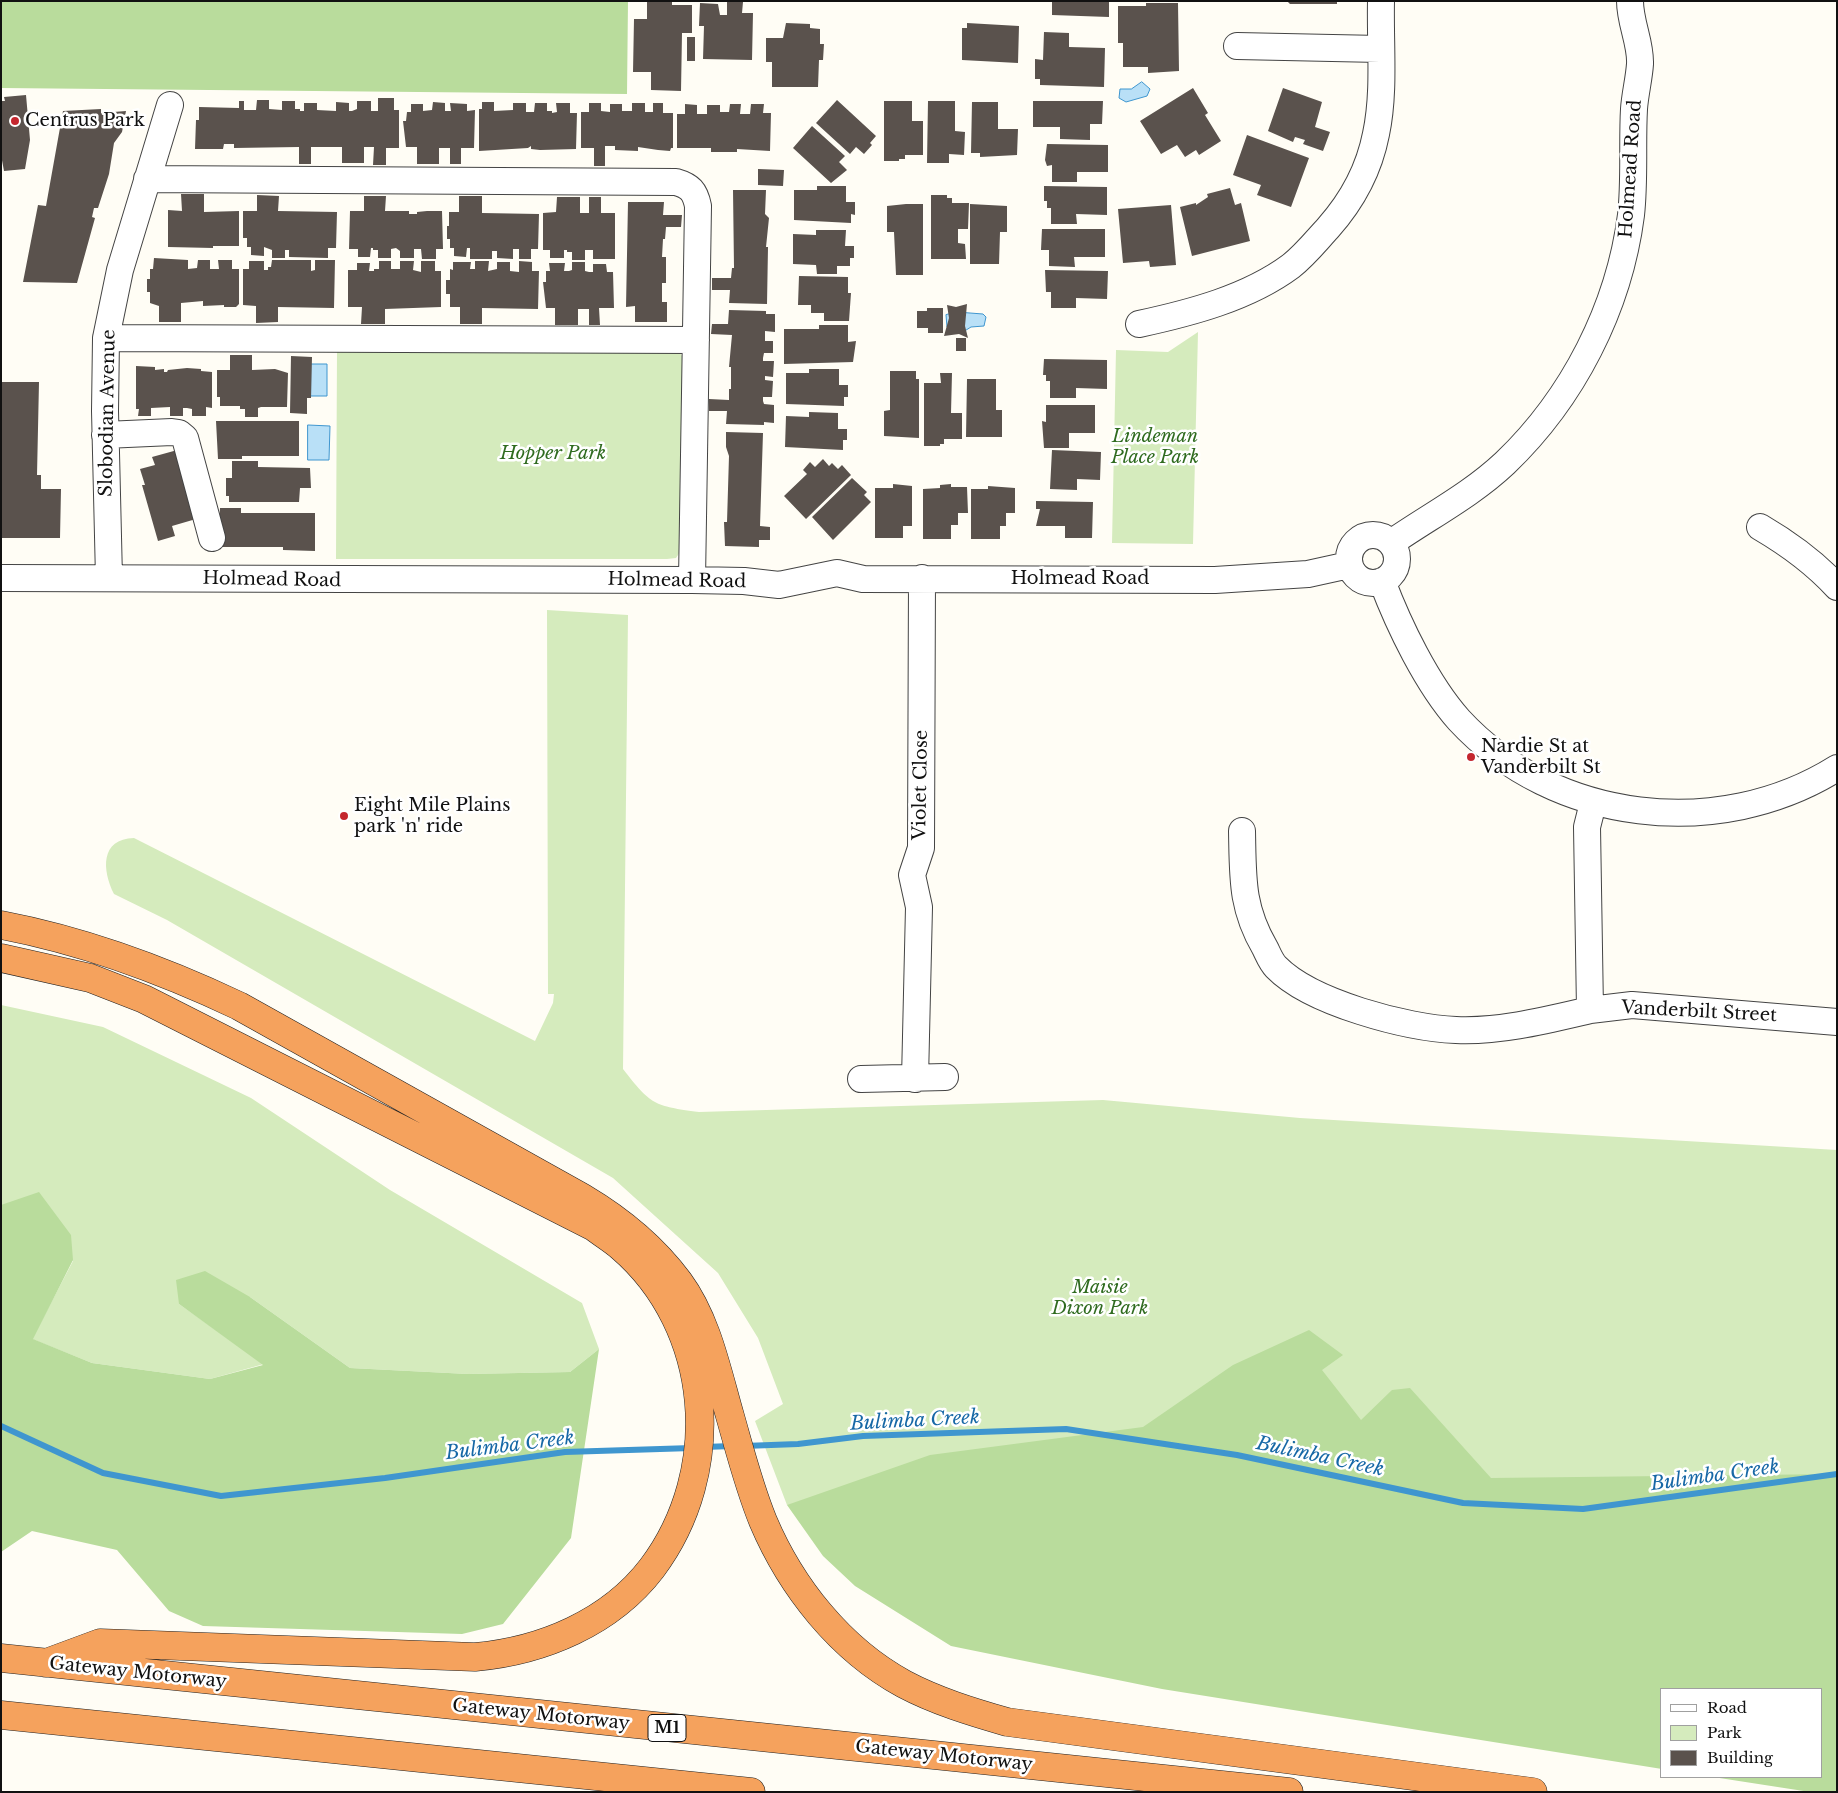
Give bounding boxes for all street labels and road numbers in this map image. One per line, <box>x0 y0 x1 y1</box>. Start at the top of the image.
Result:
street label: Holmead Road <box>1615 99 1647 239</box>
street label: Slobodian Avenue <box>96 329 120 497</box>
street label: Holmead Road <box>203 568 341 592</box>
street label: Holmead Road <box>1011 568 1149 590</box>
street label: Holmead Road <box>608 569 746 593</box>
street label: Violet Close <box>909 730 933 840</box>
street label: Vanderbilt Street <box>1621 997 1777 1027</box>
street label: Gateway Motorway <box>48 1653 228 1693</box>
street label: Gateway Motorway <box>451 1695 631 1735</box>
road number: M1 <box>648 1715 686 1742</box>
street label: Gateway Motorway <box>854 1736 1034 1776</box>

